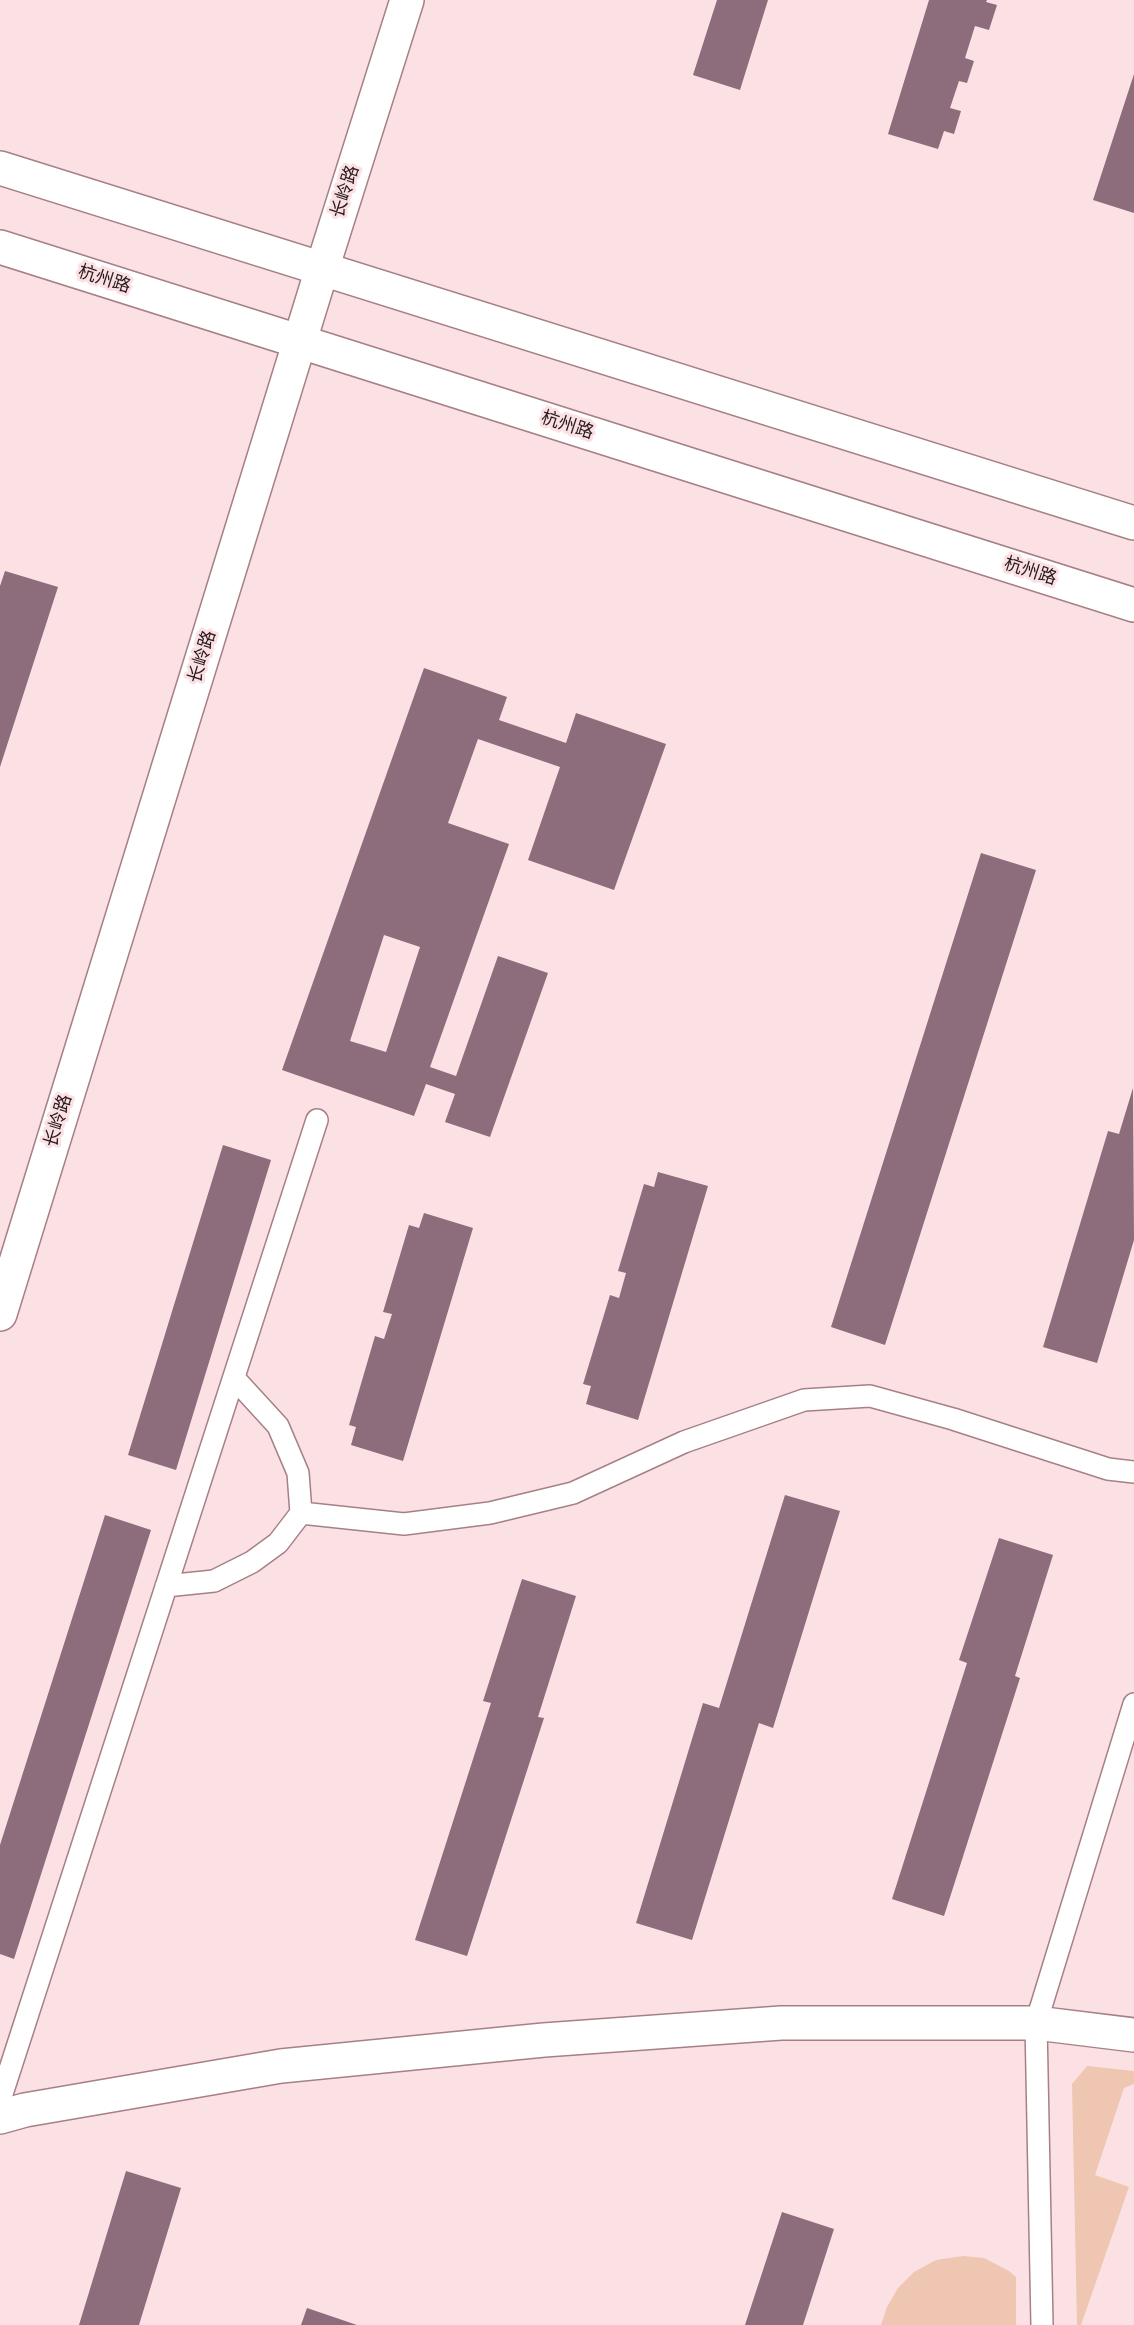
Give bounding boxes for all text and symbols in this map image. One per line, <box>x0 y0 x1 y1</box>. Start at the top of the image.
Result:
street label: 长岭路 <box>327 163 365 221</box>
street label: 杭州路 <box>75 261 133 299</box>
street label: 杭州路 <box>538 407 596 445</box>
street label: 杭州路 <box>1001 553 1059 591</box>
street label: 长岭路 <box>185 628 221 686</box>
street label: 长岭路 <box>41 1092 77 1150</box>

